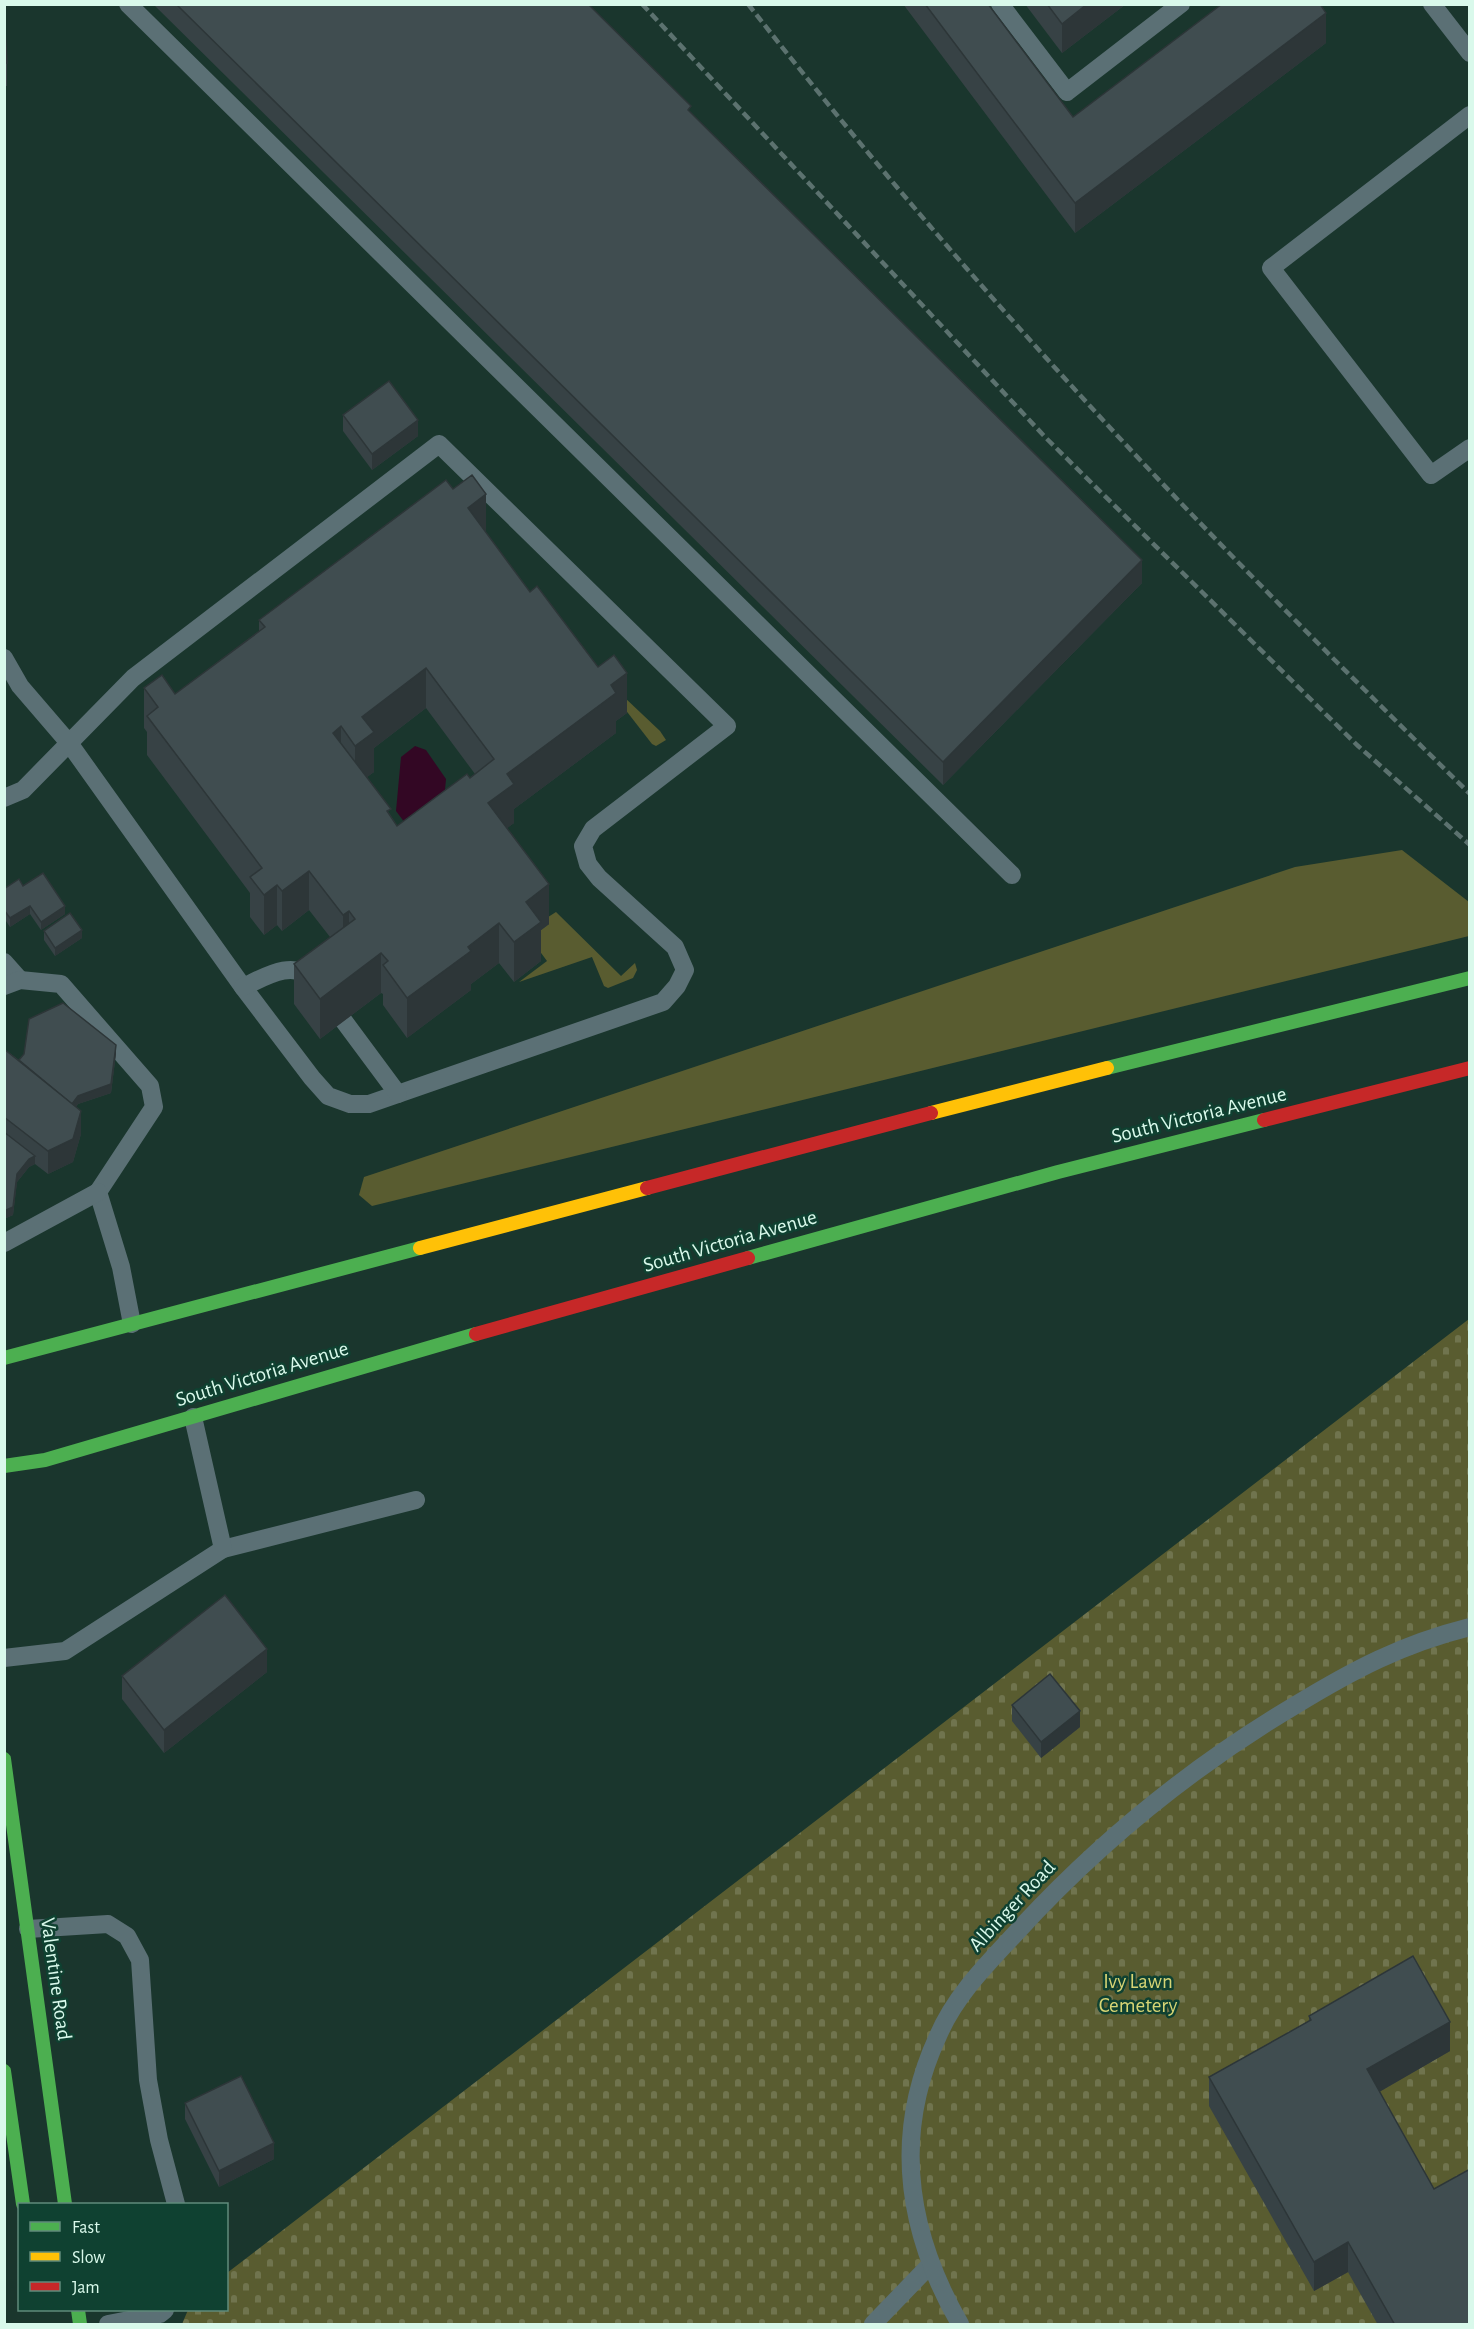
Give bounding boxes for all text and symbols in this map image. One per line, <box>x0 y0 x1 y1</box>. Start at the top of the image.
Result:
street label: South Victoria Avenue <box>1109 1083 1289 1147</box>
street label: South Victoria Avenue <box>641 1206 819 1276</box>
street label: South Victoria Avenue <box>173 1338 351 1410</box>
street label: Albinger Road <box>965 1856 1059 1956</box>
street label: Valentine Road <box>37 1916 75 2042</box>
park label: Ivy Lawn Cemetery <box>1099 1971 1177 2016</box>
legend <box>18 2203 228 2311</box>
text: Fast <box>72 2219 100 2237</box>
text: Slow <box>72 2249 105 2267</box>
text: Jam <box>72 2279 100 2297</box>

